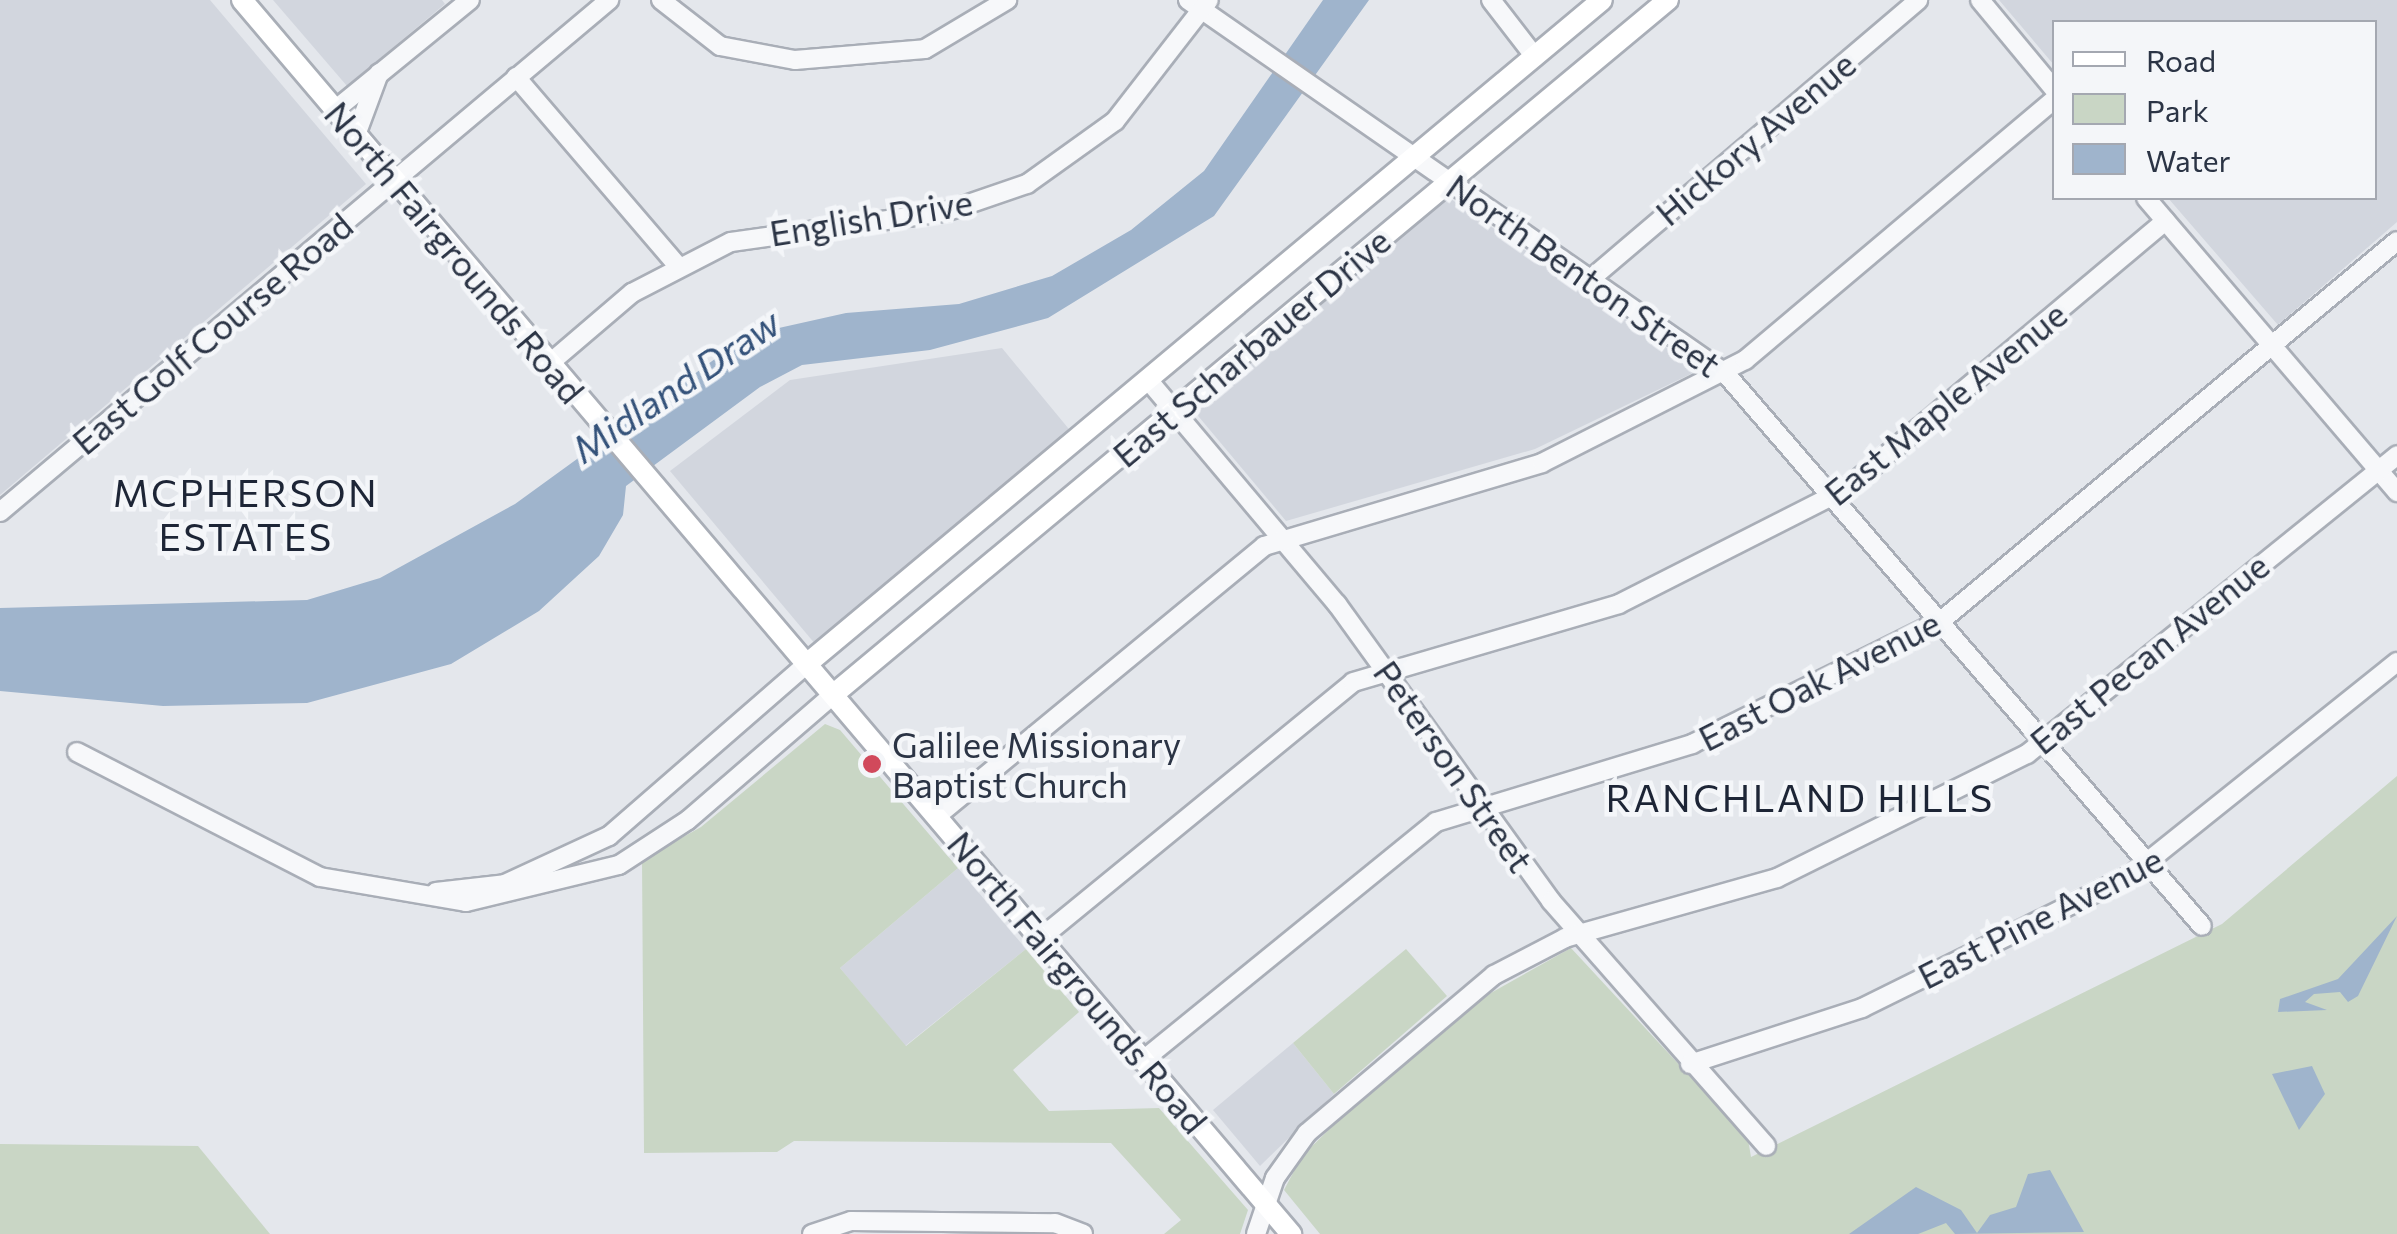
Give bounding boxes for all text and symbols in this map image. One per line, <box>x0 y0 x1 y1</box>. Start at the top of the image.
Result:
legend <box>2052 20 2377 200</box>
text: Road <box>2146 41 2216 78</box>
street label: Hickory Avenue <box>1647 42 1863 234</box>
text: Park <box>2146 91 2209 128</box>
street label: North Fairgrounds Road <box>317 93 593 411</box>
text: Water <box>2146 141 2231 178</box>
street label: North Benton Street <box>1439 165 1729 385</box>
street label: English Drive <box>767 180 975 254</box>
street label: East Golf Course Road <box>63 204 361 462</box>
street label: East Scharbauer Drive <box>1104 219 1398 475</box>
street label: East Maple Avenue <box>1816 293 2074 513</box>
water label: Midland Draw <box>562 299 788 471</box>
district label: MCPHERSON ESTATES <box>113 469 379 558</box>
street label: East Pecan Avenue <box>2021 544 2277 762</box>
street label: East Oak Avenue <box>1691 601 1947 759</box>
street label: Peterson Street <box>1366 652 1542 880</box>
place label: Galilee Missionary Baptist Church <box>892 723 1181 805</box>
marker: Galilee Missionary Baptist Church <box>861 753 883 775</box>
district label: RANCHLAND HILLS <box>1605 774 1995 820</box>
street label: North Fairgrounds Road <box>940 823 1216 1141</box>
street label: East Pine Avenue <box>1911 837 2169 997</box>

